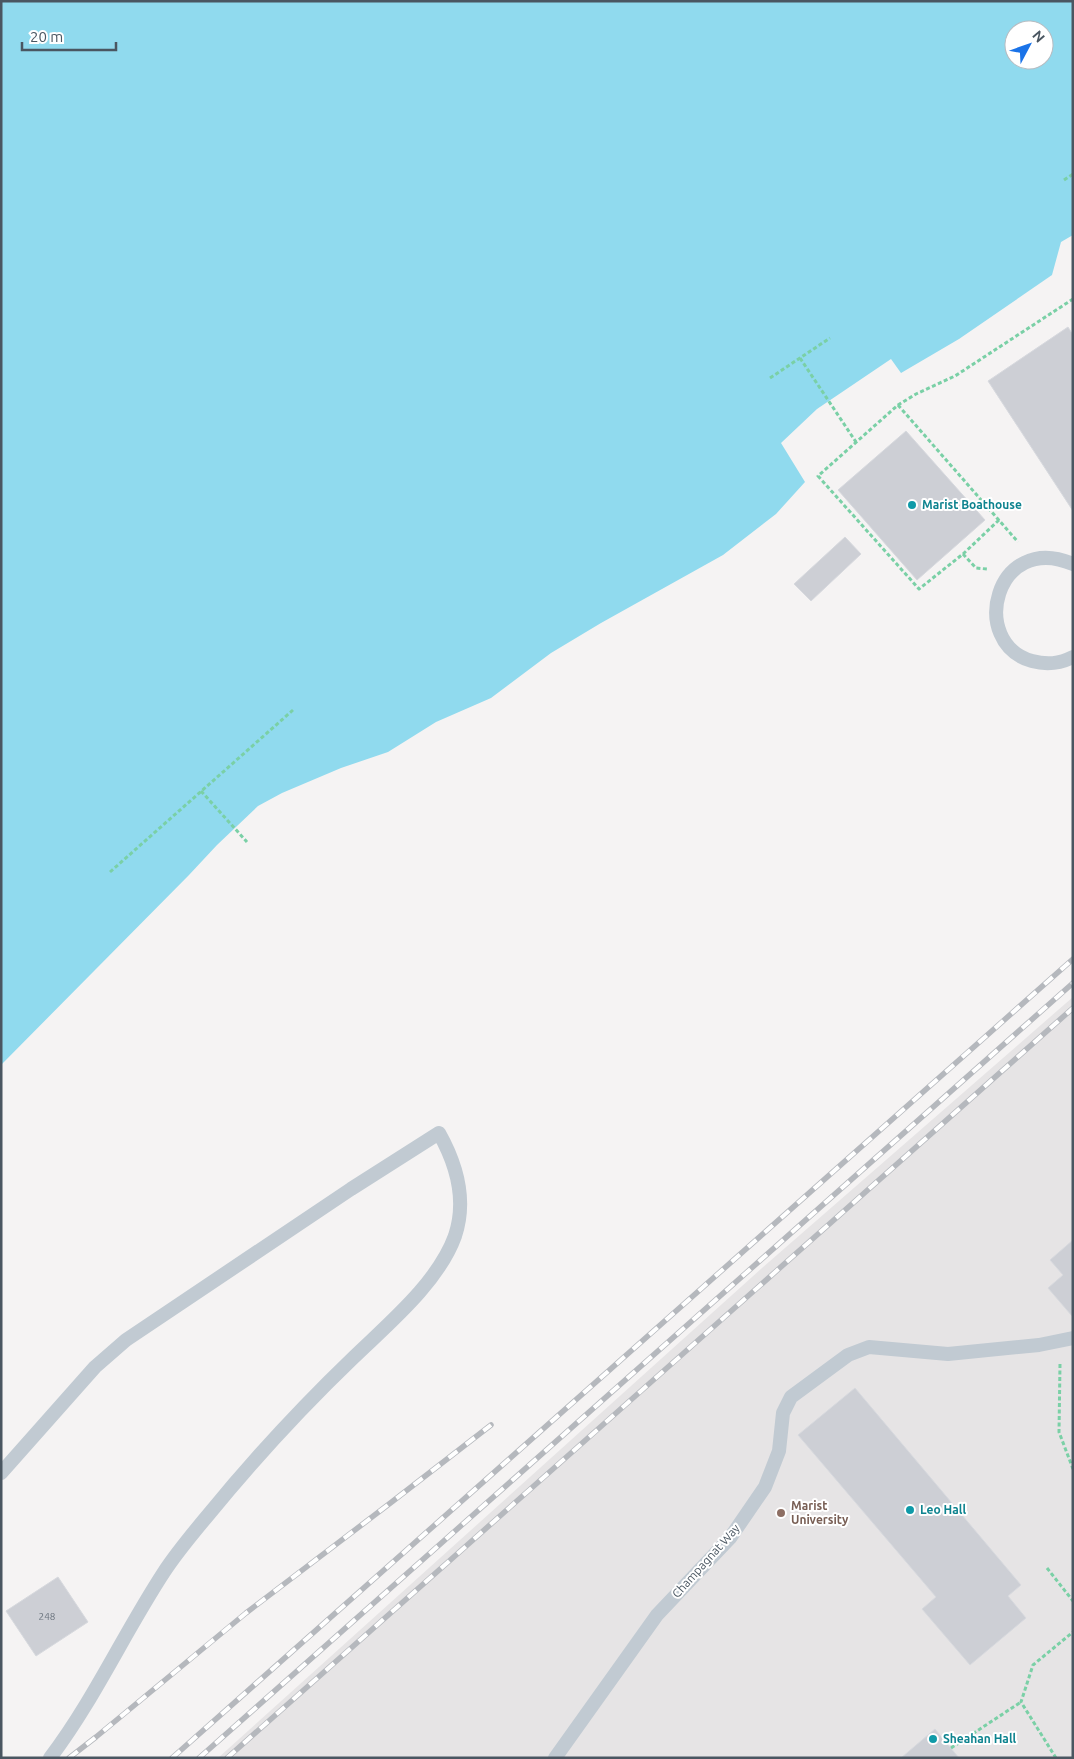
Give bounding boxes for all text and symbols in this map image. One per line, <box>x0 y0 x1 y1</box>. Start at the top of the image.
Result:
scale bar <box>22 20 116 52</box>
north arrow <box>1004 20 1054 70</box>
text: N <box>1029 27 1048 46</box>
text: 20 m <box>30 28 63 45</box>
place label: Marist Boathouse <box>922 498 1022 511</box>
marker: Marist Boathouse <box>906 499 918 511</box>
place label: Marist University <box>791 1499 849 1526</box>
place label: Leo Hall <box>920 1503 966 1516</box>
marker: Leo Hall <box>904 1504 916 1516</box>
marker: Marist University <box>775 1507 787 1519</box>
street label: Champagnat Way <box>669 1521 742 1600</box>
house number: 248 <box>39 1611 56 1622</box>
place label: Sheahan Hall <box>943 1732 1017 1745</box>
marker: Sheahan Hall <box>927 1733 939 1745</box>

